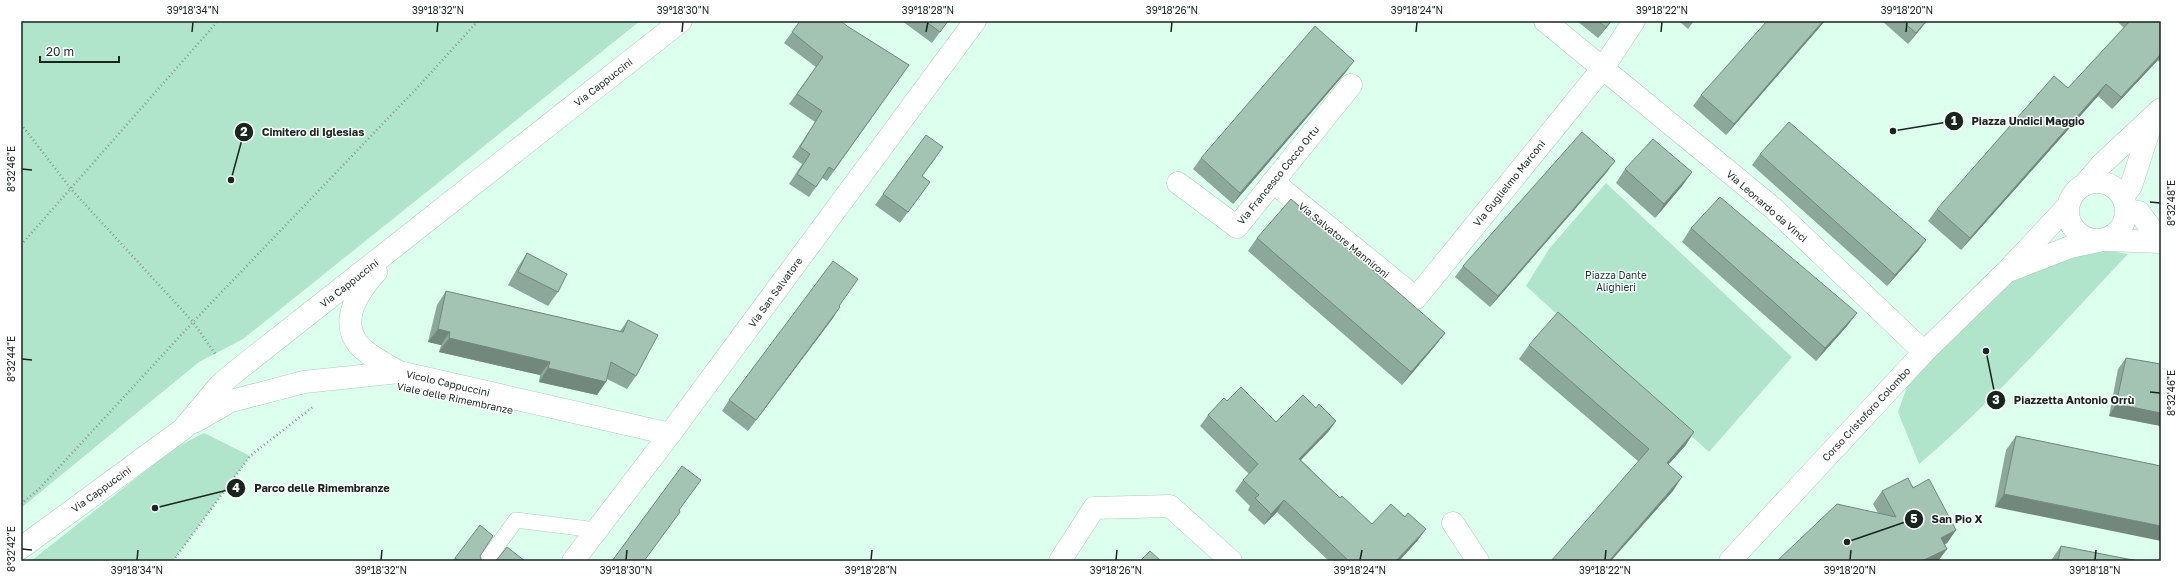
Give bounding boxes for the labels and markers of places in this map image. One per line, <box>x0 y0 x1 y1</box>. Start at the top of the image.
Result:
callout: Piazza Undici Maggio <box>1944 109 2093 132</box>
callout: Cimitero di Iglesias <box>234 121 372 144</box>
callout: Piazzetta Antonio Orrù <box>1986 388 2143 411</box>
callout: Parco delle Rimembranze <box>226 477 398 500</box>
callout: San Pio X <box>1904 508 1991 531</box>

